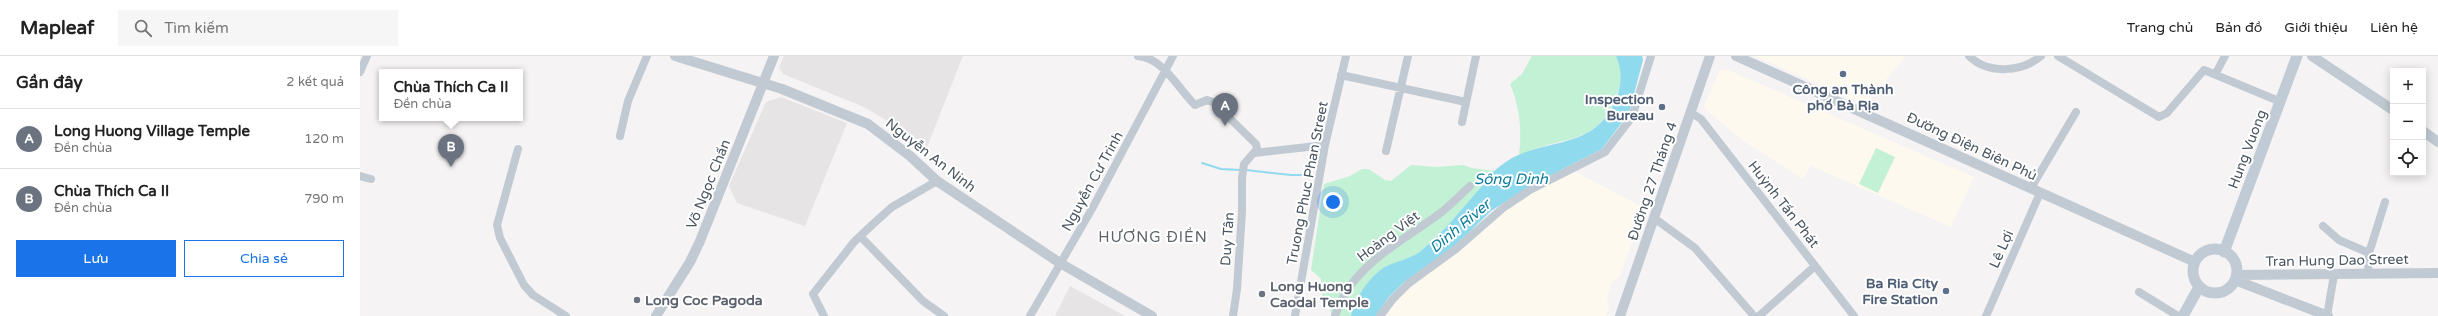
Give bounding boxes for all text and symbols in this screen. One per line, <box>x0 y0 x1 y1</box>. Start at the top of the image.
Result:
search box <box>118 10 398 46</box>
text: Mapleaf <box>20 17 94 39</box>
icon: search <box>132 17 154 39</box>
text: Tìm kiếm <box>164 19 229 37</box>
text: Trang chủ <box>2127 19 2193 36</box>
text: Bản đồ <box>2215 19 2262 36</box>
text: Giới thiệu <box>2284 19 2348 36</box>
text: Liên hệ <box>2370 19 2418 36</box>
map controls <box>2390 68 2426 176</box>
button: + <box>2390 68 2426 104</box>
popup <box>379 69 523 121</box>
marker: Công an Thành phố Bà Rịa <box>1838 69 1848 79</box>
text: Gần đây <box>16 72 83 93</box>
text: 2 kết quả <box>286 74 344 90</box>
text: Chùa Thích Ca II <box>393 78 509 96</box>
place label: Công an Thành phố Bà Rịa <box>1793 81 1893 114</box>
place label: Inspection Bureau <box>1585 91 1654 124</box>
pin: A <box>1212 93 1238 126</box>
text: Đền chùa <box>393 96 452 112</box>
street label: Truong Phuc Phan Street <box>1283 99 1332 266</box>
marker: Inspection Bureau <box>1657 102 1667 112</box>
button: − <box>2390 104 2426 140</box>
street label: Hung Vuong <box>2225 107 2270 191</box>
street label: Đường Điện Biên Phủ <box>1904 109 2040 184</box>
street label: Nguyễn An Ninh <box>882 115 979 196</box>
street label: Đường 27 Tháng 4 <box>1624 119 1681 243</box>
text: Long Huong Village Temple <box>54 122 250 140</box>
street label: Nguyễn Cư Trinh <box>1058 128 1127 234</box>
text: A <box>24 131 34 147</box>
text: 120 m <box>304 131 344 147</box>
pin: B <box>438 134 464 167</box>
street label: Võ Ngọc Chấn <box>683 137 734 232</box>
text: Đền chùa <box>54 140 112 156</box>
button: locate <box>2390 140 2426 176</box>
street label: Huỳnh Tấn Phát <box>1744 158 1823 252</box>
water label: Sông Dinh <box>1474 170 1549 188</box>
text: Chùa Thích Ca II <box>54 182 169 200</box>
text: B <box>24 191 34 207</box>
text: 790 m <box>304 191 344 207</box>
your location <box>1323 192 1343 212</box>
water label: Dinh River <box>1426 194 1496 257</box>
text: Đền chùa <box>54 200 112 216</box>
street label: Hoàng Việt <box>1354 207 1424 265</box>
street label: Duy Tân <box>1217 212 1238 267</box>
district label: HƯƠNG ĐIỀN <box>1098 227 1208 246</box>
street label: Lê Lợi <box>1986 228 2017 271</box>
button: Lưu <box>16 240 176 277</box>
button: Chia sẻ <box>184 240 344 277</box>
street label: Tran Hung Dao Street <box>2265 251 2409 270</box>
place label: Ba Ria City Fire Station <box>1862 275 1938 308</box>
place label: Long Huong Caodai Temple <box>1270 278 1369 311</box>
marker: Ba Ria City Fire Station <box>1941 286 1951 296</box>
marker: Long Huong Caodai Temple <box>1257 289 1267 299</box>
place label: Long Coc Pagoda <box>645 292 763 309</box>
marker: Long Coc Pagoda <box>632 295 642 305</box>

